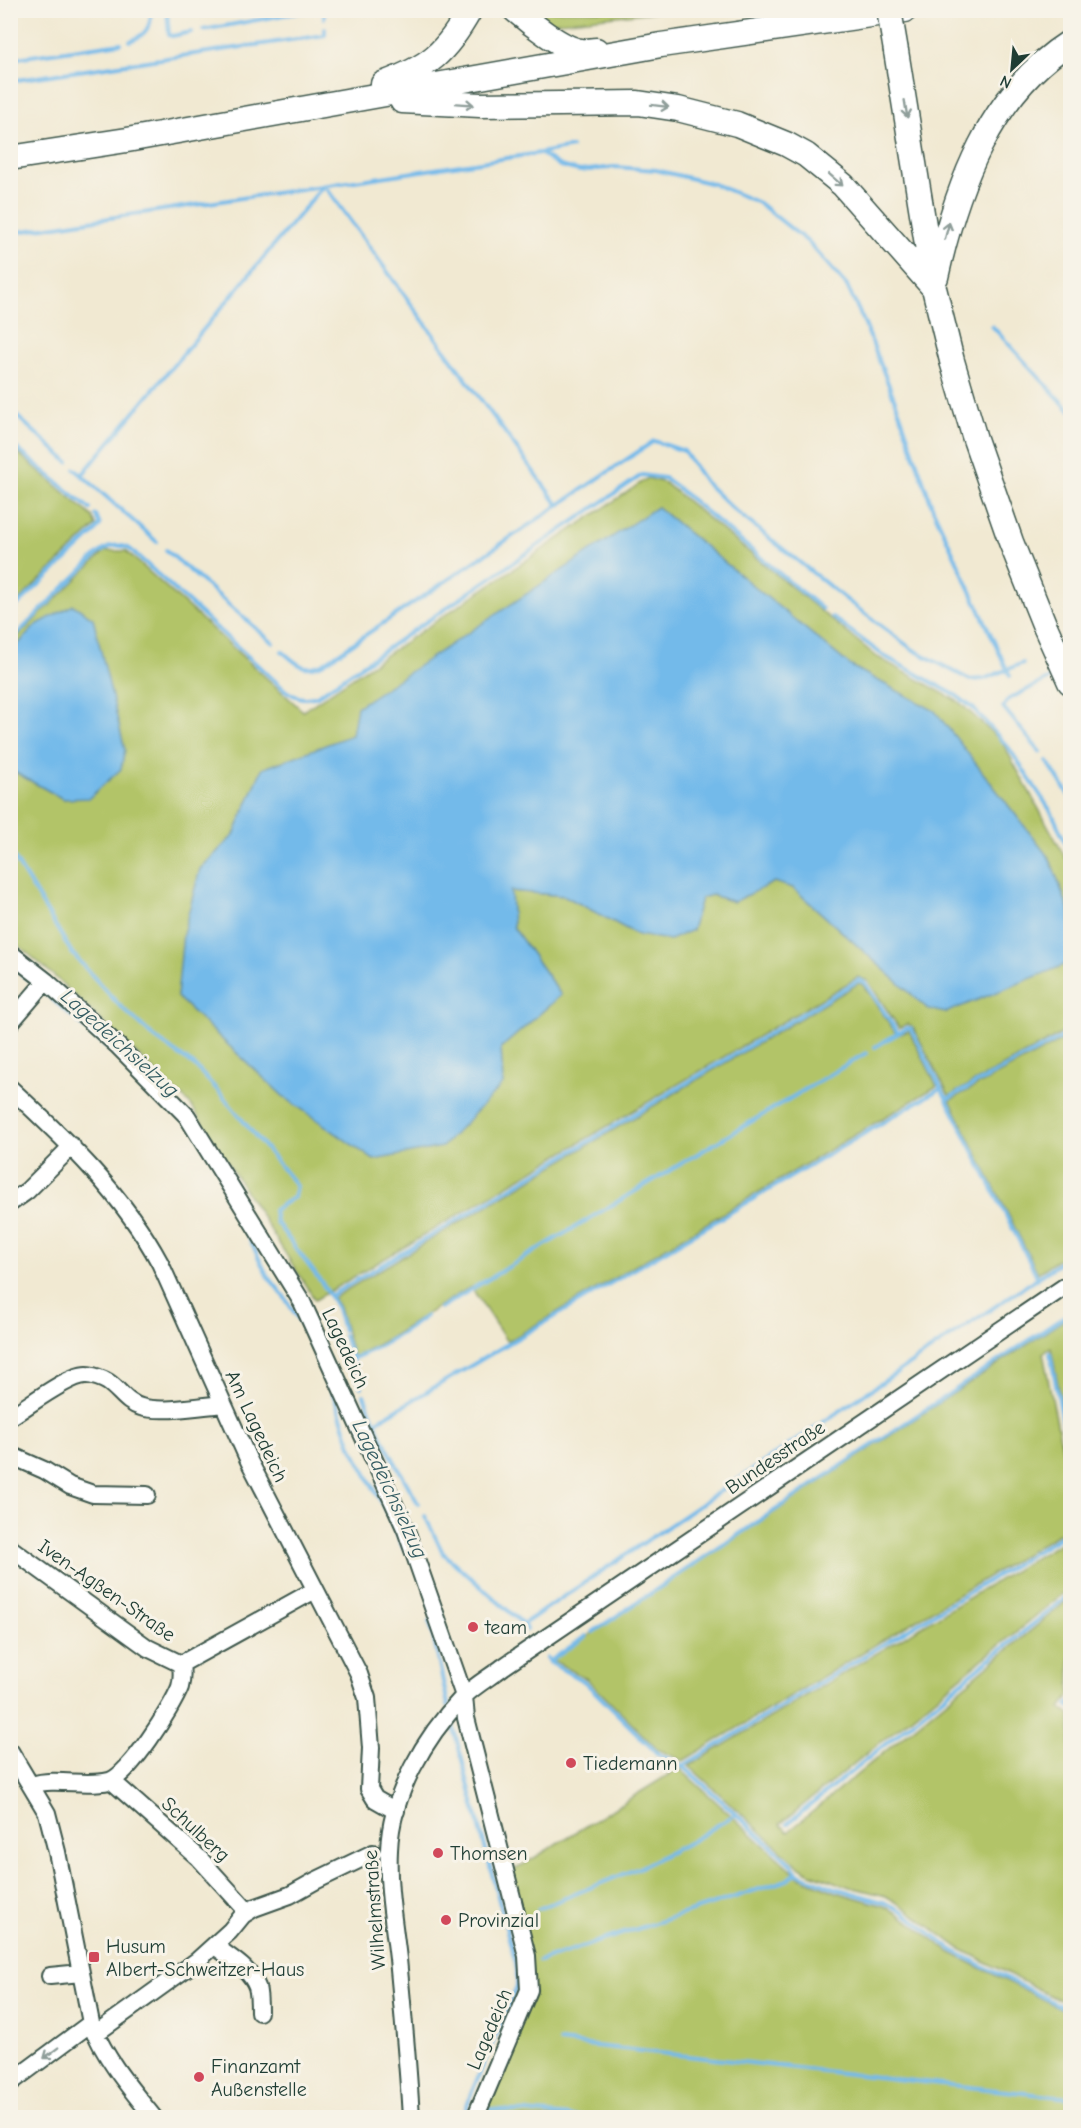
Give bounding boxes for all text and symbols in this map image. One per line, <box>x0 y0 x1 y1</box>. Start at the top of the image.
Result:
north arrow <box>982 39 1042 99</box>
text: N <box>997 71 1014 92</box>
one-way arrow <box>900 98 911 118</box>
one-way arrow <box>454 99 474 110</box>
one-way arrow <box>649 101 669 112</box>
one-way arrow <box>828 174 844 187</box>
one-way arrow <box>942 222 954 241</box>
water label: Lagedeichsielzug <box>56 984 184 1102</box>
street label: Lagedeich <box>317 1304 374 1392</box>
street label: Am Lagedeich <box>221 1367 293 1486</box>
water label: Lagedeichsielzug <box>347 1416 433 1562</box>
street label: Bundesstraße <box>721 1416 829 1499</box>
street label: Iven-Agßen-Straße <box>34 1535 180 1646</box>
place label: team <box>484 1616 527 1639</box>
marker: team <box>466 1620 480 1634</box>
place label: Tiedemann <box>583 1752 678 1775</box>
marker: Tiedemann <box>564 1756 578 1770</box>
street label: Schulberg <box>157 1792 234 1867</box>
place label: Thomsen <box>450 1842 528 1865</box>
marker: Thomsen <box>431 1846 445 1860</box>
street label: Wilhelmstraße <box>359 1849 390 1971</box>
place label: Provinzial <box>458 1909 539 1932</box>
marker: Provinzial <box>439 1913 453 1927</box>
place label: Husum Albert-Schweitzer-Haus <box>106 1935 304 1981</box>
marker: Husum Albert-Schweitzer-Haus <box>87 1950 101 1964</box>
street label: Lagedeich <box>462 1985 517 2073</box>
one-way arrow <box>43 2046 59 2059</box>
place label: Finanzamt Außenstelle <box>211 2055 307 2101</box>
marker: Finanzamt Außenstelle <box>192 2070 206 2084</box>

